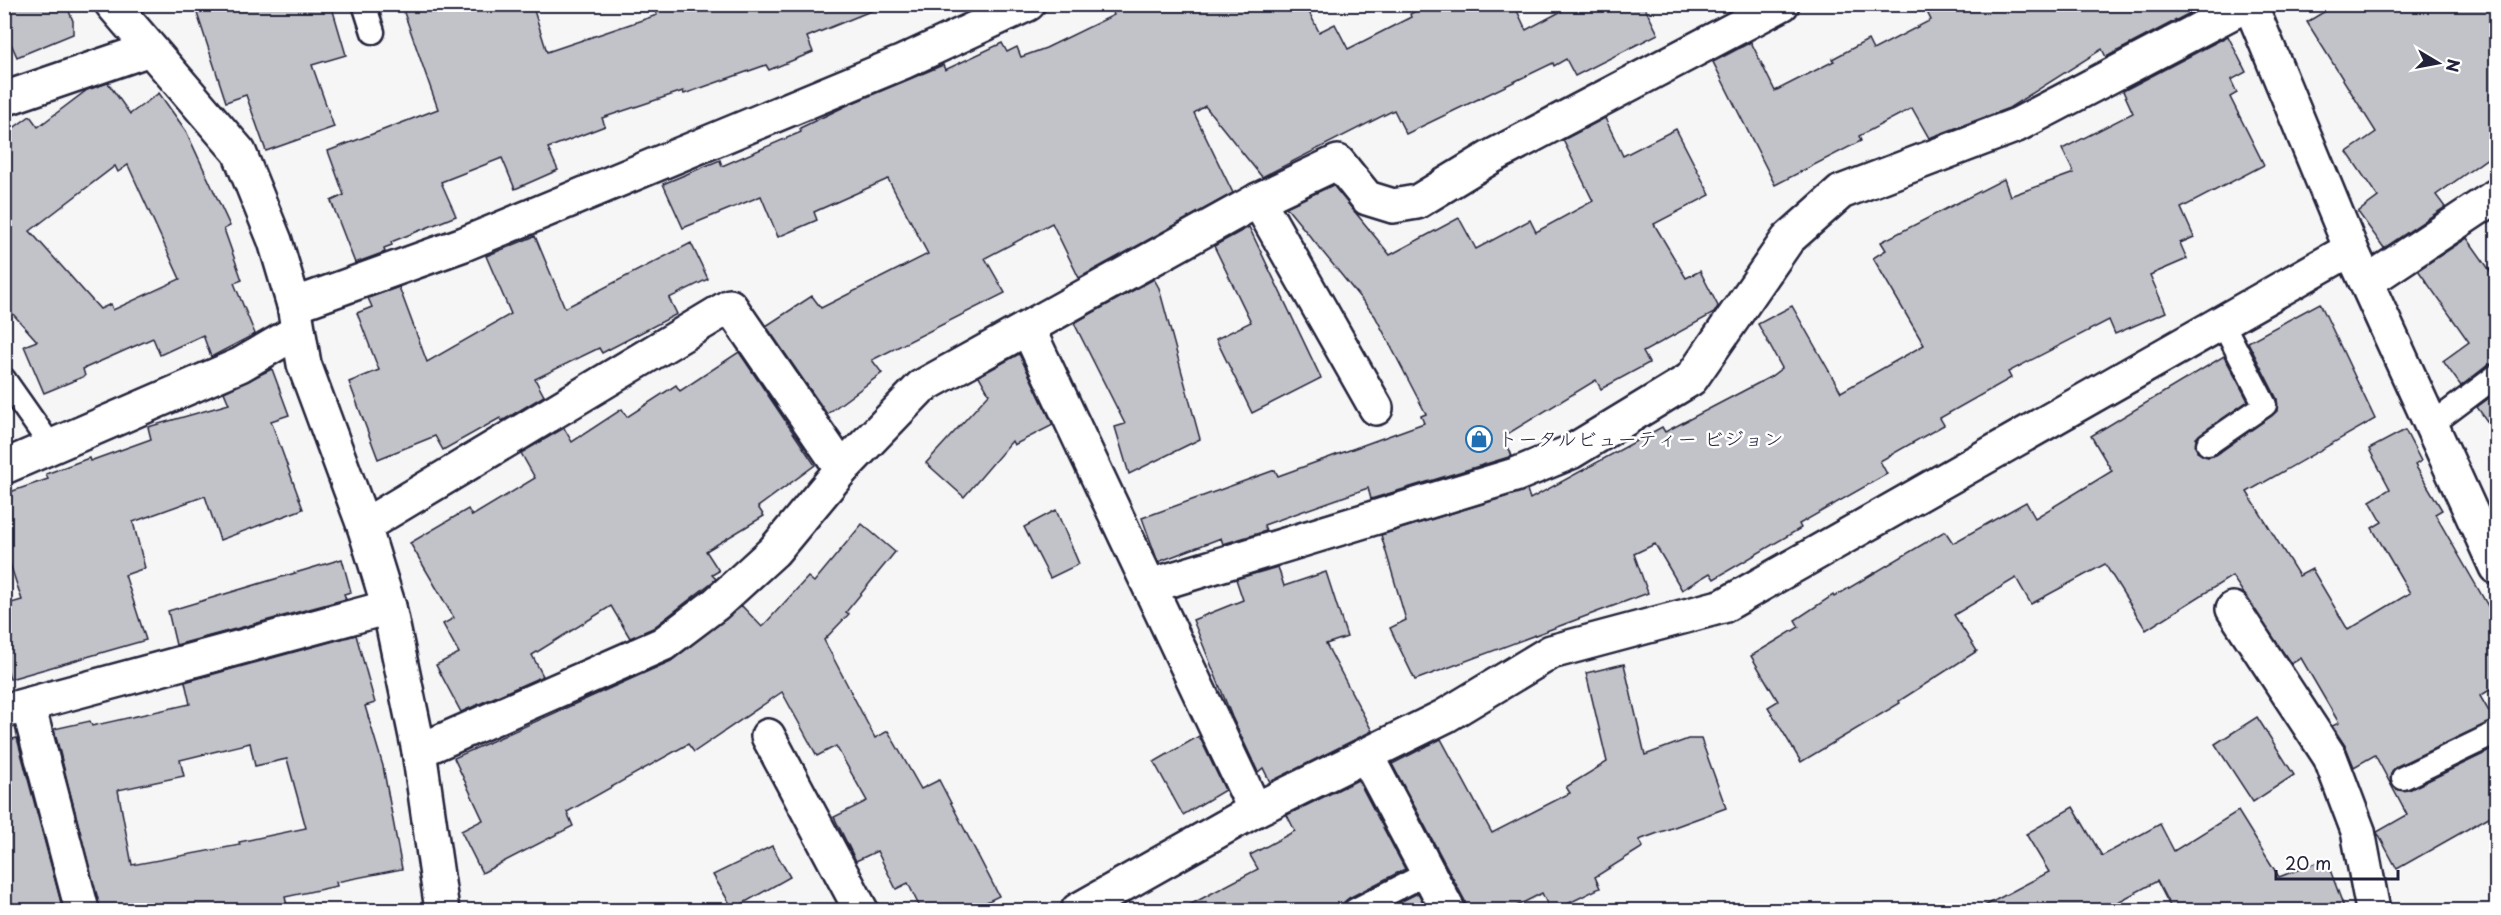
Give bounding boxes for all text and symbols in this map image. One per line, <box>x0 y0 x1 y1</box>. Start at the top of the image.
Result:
north arrow <box>2408 33 2468 93</box>
text: N <box>2441 57 2467 74</box>
place label: トータルビューティー ビジョン <box>1498 423 1784 453</box>
shop icon: トータルビューティー ビジョン <box>1464 424 1494 454</box>
scale bar <box>2276 843 2398 881</box>
text: 20 m <box>2285 849 2331 876</box>

